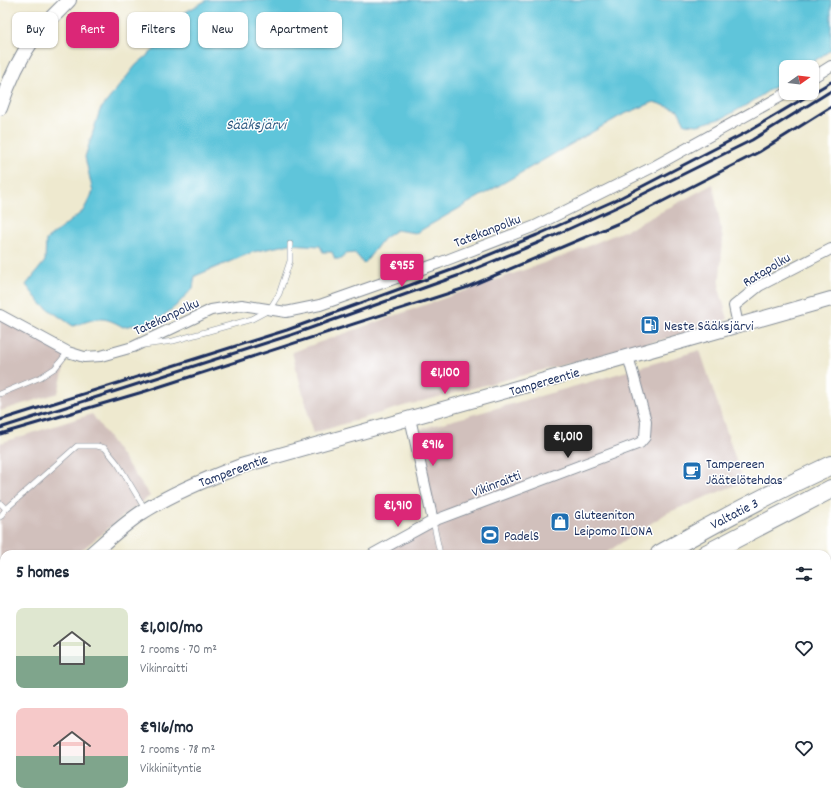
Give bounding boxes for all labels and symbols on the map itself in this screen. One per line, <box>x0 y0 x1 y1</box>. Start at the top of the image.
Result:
north arrow <box>779 60 819 100</box>
water label: Sääksjärvi <box>226 115 288 137</box>
street label: Tatekanpolku <box>451 210 524 254</box>
street label: Ratapolku <box>739 249 795 293</box>
pin: €955 <box>378 254 426 288</box>
street label: Tatekanpolku <box>131 294 203 342</box>
fuel station icon: Neste Sääksjärvi <box>639 314 661 336</box>
place label: Neste Sääksjärvi <box>664 317 754 337</box>
pin: €1,100 <box>412 361 478 395</box>
street label: Tampereentie <box>507 363 582 402</box>
pin: €1,010 <box>535 425 601 459</box>
pin: €916 <box>409 433 457 467</box>
street label: Tampereentie <box>196 450 271 494</box>
place label: Tampereen Jäätelötehdas <box>706 455 783 491</box>
cafe icon: Tampereen Jäätelötehdas <box>681 460 703 482</box>
street label: Vikinraitti <box>469 466 525 503</box>
pin: €1,910 <box>365 494 431 528</box>
street label: Valtatie 3 <box>707 494 762 535</box>
place label: Gluteeniton Leipomo ILONA <box>574 506 653 542</box>
shop icon: Gluteeniton Leipomo ILONA <box>549 511 571 533</box>
sports icon: PadelS <box>479 524 501 546</box>
place label: PadelS <box>504 527 539 547</box>

